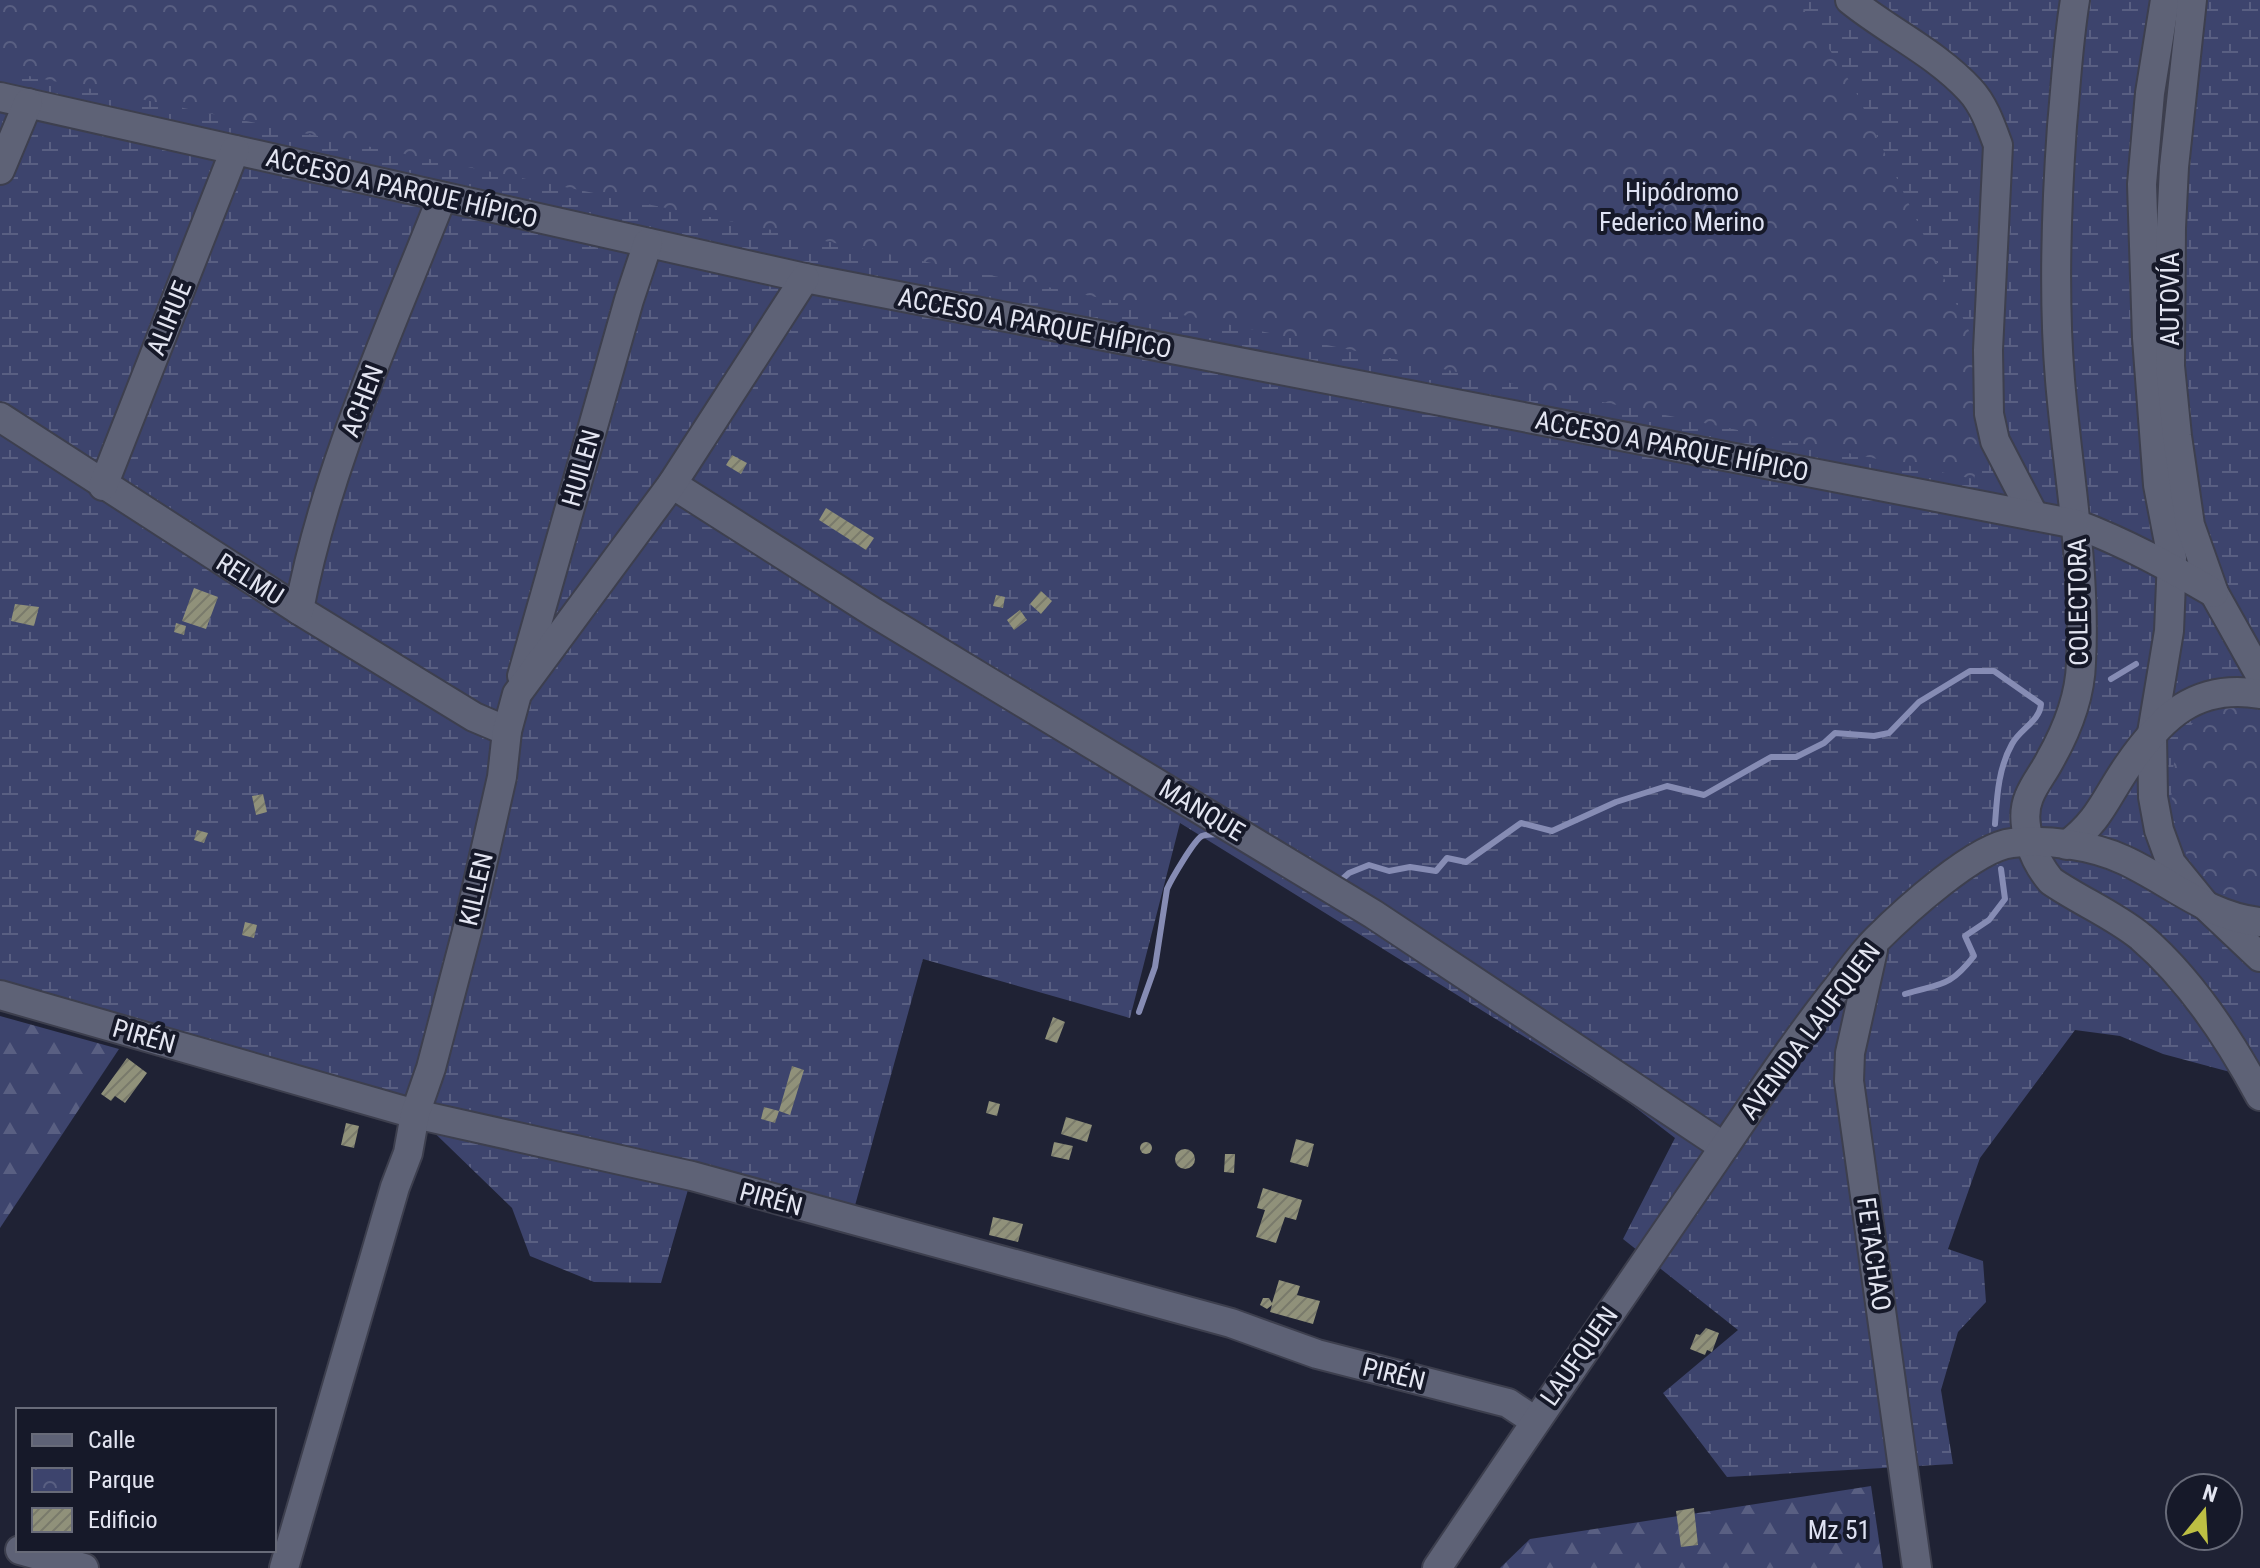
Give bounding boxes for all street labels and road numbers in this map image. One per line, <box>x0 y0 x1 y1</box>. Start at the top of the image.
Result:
street label: ACCESO A PARQUE HÍPICO <box>263 142 541 234</box>
street label: AUTOVÍA <box>2155 252 2185 346</box>
street label: ALIHUE <box>141 276 197 360</box>
street label: ACCESO A PARQUE HÍPICO <box>896 282 1174 364</box>
street label: ACHEN <box>335 361 389 441</box>
street label: ACCESO A PARQUE HÍPICO <box>1533 405 1811 487</box>
street label: HUILEN <box>556 426 606 510</box>
street label: COLECTORA <box>2062 538 2094 666</box>
street label: RELMU <box>211 547 289 611</box>
street label: MANQUE <box>1154 773 1250 847</box>
street label: KILLEN <box>453 849 499 929</box>
street label: AVENIDA LAUFQUEN <box>1734 937 1886 1125</box>
street label: PIRÉN <box>109 1013 179 1059</box>
street label: PIRÉN <box>736 1176 806 1222</box>
street label: FETACHAO <box>1851 1195 1897 1313</box>
street label: LAUFQUEN <box>1534 1301 1624 1411</box>
street label: PIRÉN <box>1359 1352 1429 1396</box>

